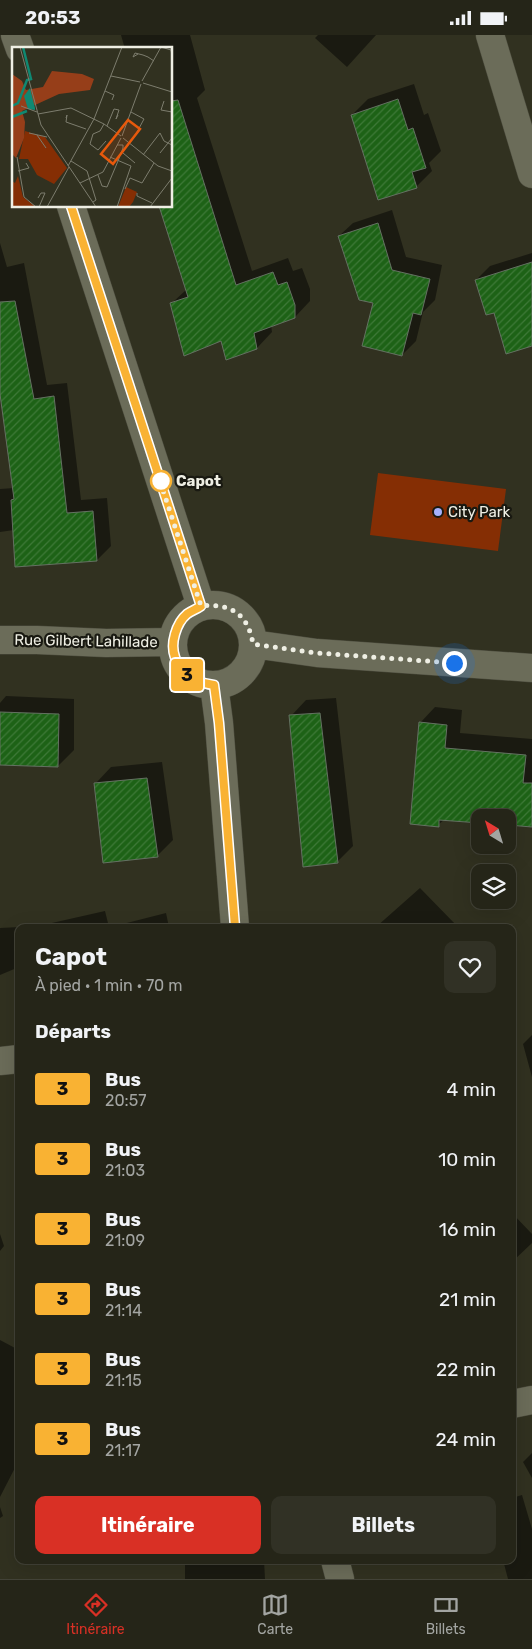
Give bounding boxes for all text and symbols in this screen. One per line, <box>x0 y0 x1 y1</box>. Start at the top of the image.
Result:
text: 20:53 <box>25 6 81 29</box>
inset map <box>12 47 172 207</box>
marker: Capot <box>150 470 172 492</box>
place label: Capot <box>176 472 221 490</box>
place label: City Park <box>448 503 511 521</box>
marker: City Park <box>432 506 444 518</box>
street label: Rue Gilbert Lahillade <box>14 631 158 651</box>
your location <box>442 651 467 676</box>
line badge: 3 <box>171 659 203 691</box>
text: 3 <box>181 664 193 686</box>
north arrow <box>471 809 516 854</box>
map controls <box>471 809 516 909</box>
button: layers <box>471 864 516 909</box>
button: heart <box>444 941 496 993</box>
text: Capot <box>35 943 107 971</box>
text: À pied · 1 min · 70 m <box>35 976 182 995</box>
text: Départs <box>35 1020 111 1043</box>
text: Bus <box>105 1068 141 1091</box>
text: 3 <box>57 1078 68 1100</box>
text: 4 min <box>447 1078 496 1101</box>
text: 20:57 <box>105 1091 146 1110</box>
text: Bus <box>105 1138 141 1161</box>
text: 3 <box>57 1148 68 1170</box>
text: 10 min <box>438 1148 496 1171</box>
text: 21:03 <box>105 1161 145 1180</box>
text: Bus <box>105 1208 141 1231</box>
text: 3 <box>57 1218 68 1240</box>
text: 16 min <box>439 1218 496 1241</box>
text: 21:09 <box>105 1231 145 1250</box>
text: Bus <box>105 1278 141 1301</box>
text: 3 <box>57 1288 68 1310</box>
text: 21 min <box>439 1288 496 1311</box>
text: 21:14 <box>105 1301 142 1320</box>
text: Bus <box>105 1348 141 1371</box>
text: 3 <box>57 1358 68 1380</box>
text: 22 min <box>436 1358 496 1381</box>
text: 21:15 <box>105 1371 142 1390</box>
text: Bus <box>105 1418 141 1441</box>
text: 3 <box>57 1428 68 1450</box>
text: 24 min <box>436 1428 496 1451</box>
text: 21:17 <box>105 1441 140 1460</box>
button: Itinéraire <box>35 1496 261 1554</box>
button: Billets <box>271 1496 496 1554</box>
tab: Itinéraire <box>66 1591 125 1638</box>
tab: Carte <box>257 1591 293 1638</box>
tab: Billets <box>426 1591 466 1638</box>

